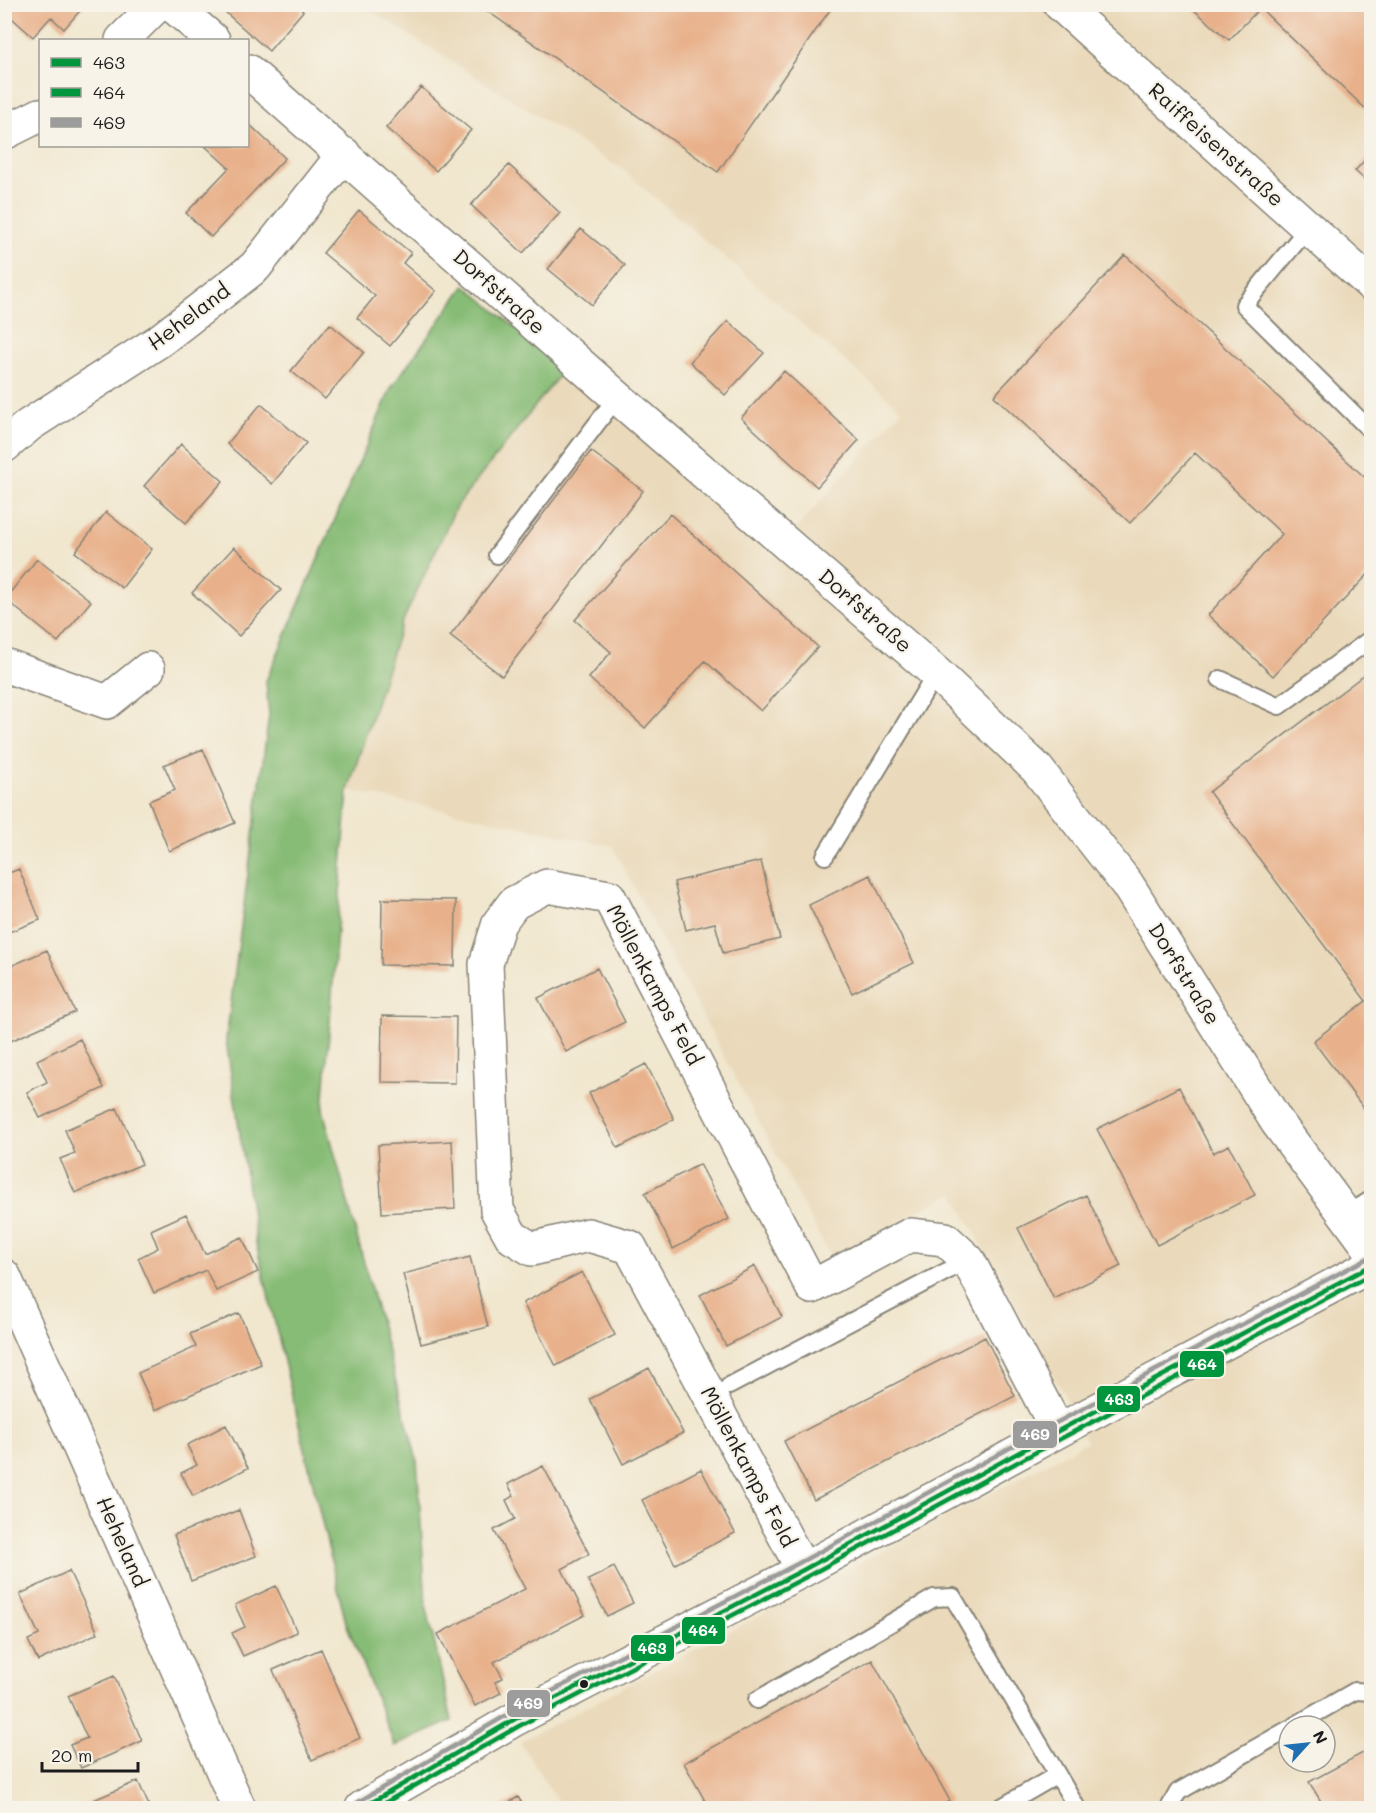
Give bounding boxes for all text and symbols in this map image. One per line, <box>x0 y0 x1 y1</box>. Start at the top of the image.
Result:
legend <box>39 39 249 147</box>
text: 463 <box>93 50 125 74</box>
street label: Raiffeisenstraße <box>1144 76 1290 212</box>
text: 464 <box>93 80 125 104</box>
text: 469 <box>93 110 125 134</box>
street label: Dorfstraße <box>448 242 552 339</box>
street label: Heheland <box>142 276 235 356</box>
street label: Dorfstraße <box>814 562 918 658</box>
street label: Möllenkamps Feld <box>601 899 709 1069</box>
street label: Dorfstraße <box>1143 917 1227 1029</box>
line badge: 464 <box>1179 1350 1225 1378</box>
text: 464 <box>1187 1353 1217 1374</box>
street label: Möllenkamps Feld <box>695 1381 803 1551</box>
line badge: 463 <box>1096 1385 1141 1413</box>
text: 463 <box>1104 1388 1134 1409</box>
line badge: 469 <box>1012 1420 1058 1449</box>
text: 469 <box>1020 1423 1050 1444</box>
street label: Heheland <box>91 1492 155 1591</box>
line badge: 464 <box>681 1616 726 1645</box>
text: 464 <box>688 1619 718 1640</box>
line badge: 463 <box>630 1634 675 1662</box>
text: 463 <box>637 1637 667 1658</box>
unlabelled marker <box>578 1678 590 1690</box>
line badge: 469 <box>506 1689 551 1718</box>
text: 469 <box>513 1692 543 1713</box>
north arrow <box>1277 1714 1337 1774</box>
text: N <box>1309 1727 1333 1747</box>
scale bar <box>42 1735 138 1773</box>
text: 20 m <box>51 1743 92 1767</box>

